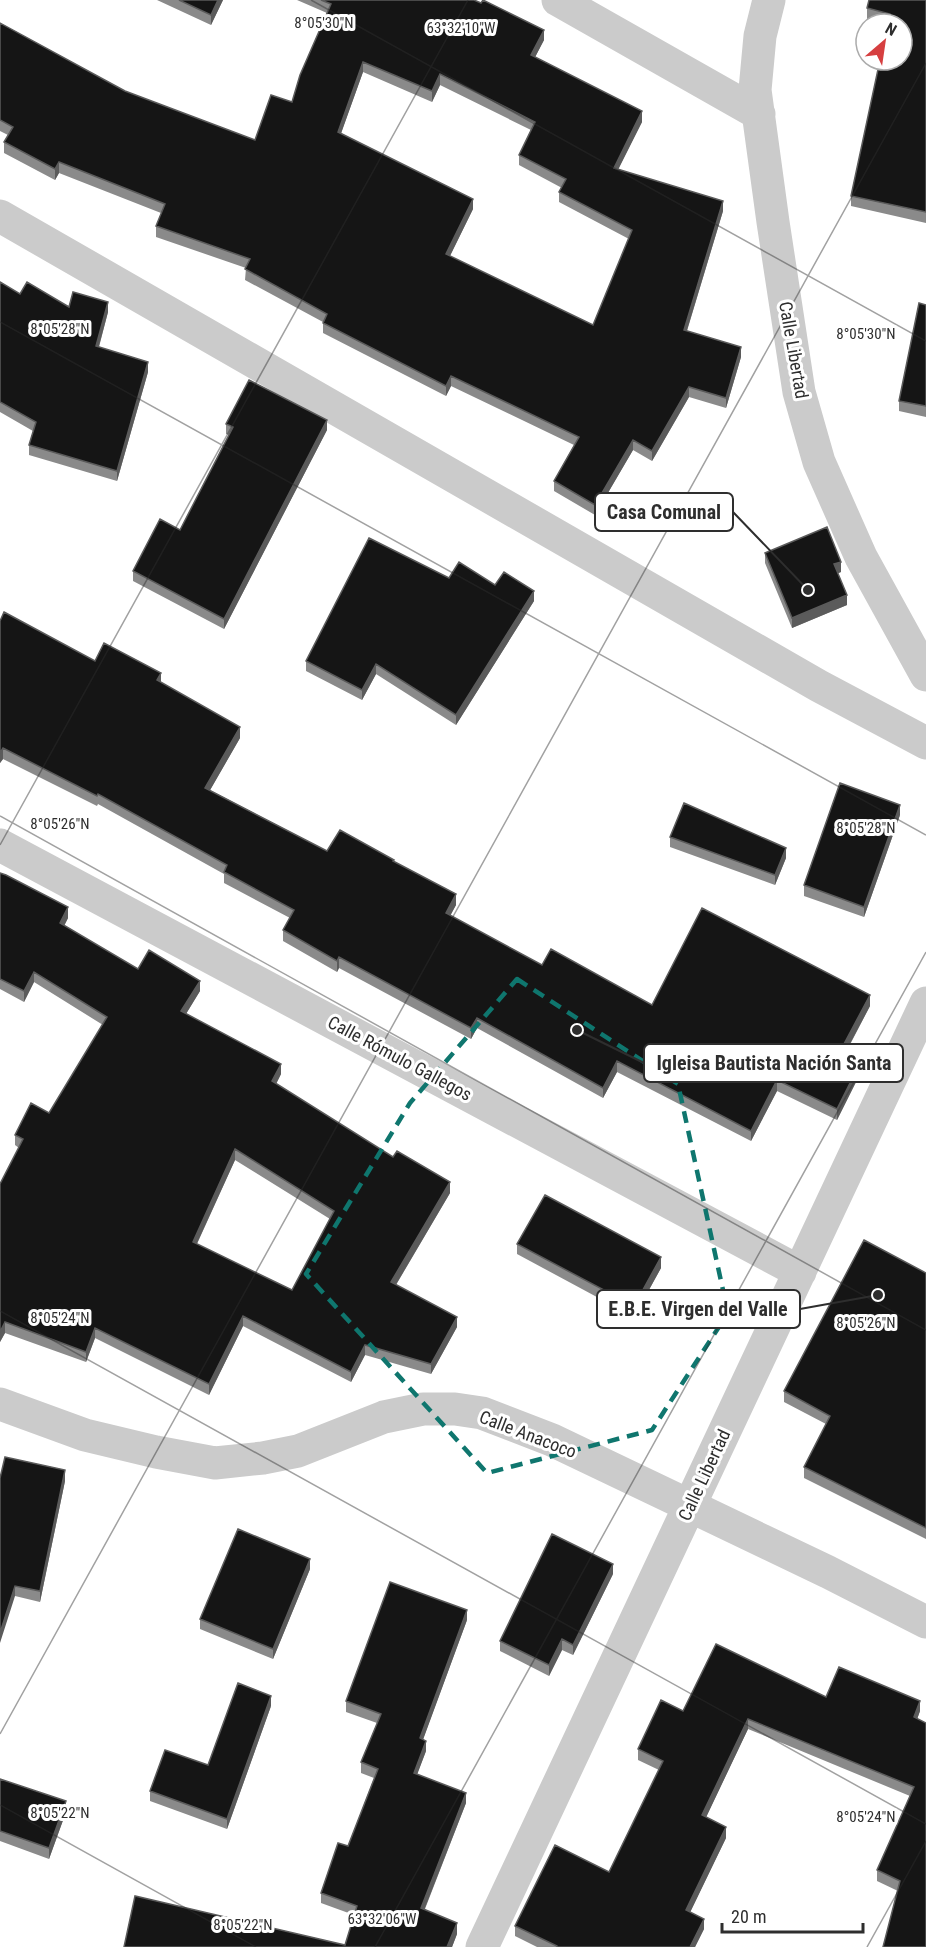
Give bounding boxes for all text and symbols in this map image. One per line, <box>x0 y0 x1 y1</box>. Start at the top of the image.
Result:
north arrow <box>854 12 914 72</box>
text: 8°05'30"N <box>294 14 354 32</box>
text: 63°32'10"W <box>427 19 496 37</box>
text: N <box>882 19 900 40</box>
street label: Calle Libertad <box>775 300 813 400</box>
text: 8°05'28"N <box>30 320 90 338</box>
text: 8°05'30"N <box>836 325 896 343</box>
callout: Casa Comunal <box>595 493 733 531</box>
text: Casa Comunal <box>607 500 721 524</box>
text: 8°05'26"N <box>30 815 90 833</box>
text: 8°05'28"N <box>836 819 896 837</box>
street label: Calle Rómulo Gallegos <box>324 1011 476 1105</box>
callout: Igleisa Bautista Nación Santa <box>644 1044 903 1082</box>
text: Igleisa Bautista Nación Santa <box>656 1051 892 1075</box>
callout: E.B.E. Virgen del Valle <box>597 1290 800 1328</box>
text: E.B.E. Virgen del Valle <box>608 1297 788 1321</box>
text: 8°05'24"N <box>30 1309 90 1327</box>
text: 8°05'26"N <box>836 1314 896 1332</box>
street label: Calle Anacoco <box>477 1406 579 1462</box>
street label: Calle Libertad <box>674 1426 734 1524</box>
text: 8°05'22"N <box>30 1804 90 1822</box>
text: 8°05'24"N <box>836 1808 896 1826</box>
scale bar <box>722 1896 863 1934</box>
text: 20 m <box>731 1906 766 1927</box>
text: 63°32'06"W <box>348 1910 417 1928</box>
text: 8°05'22"N <box>213 1916 273 1934</box>

